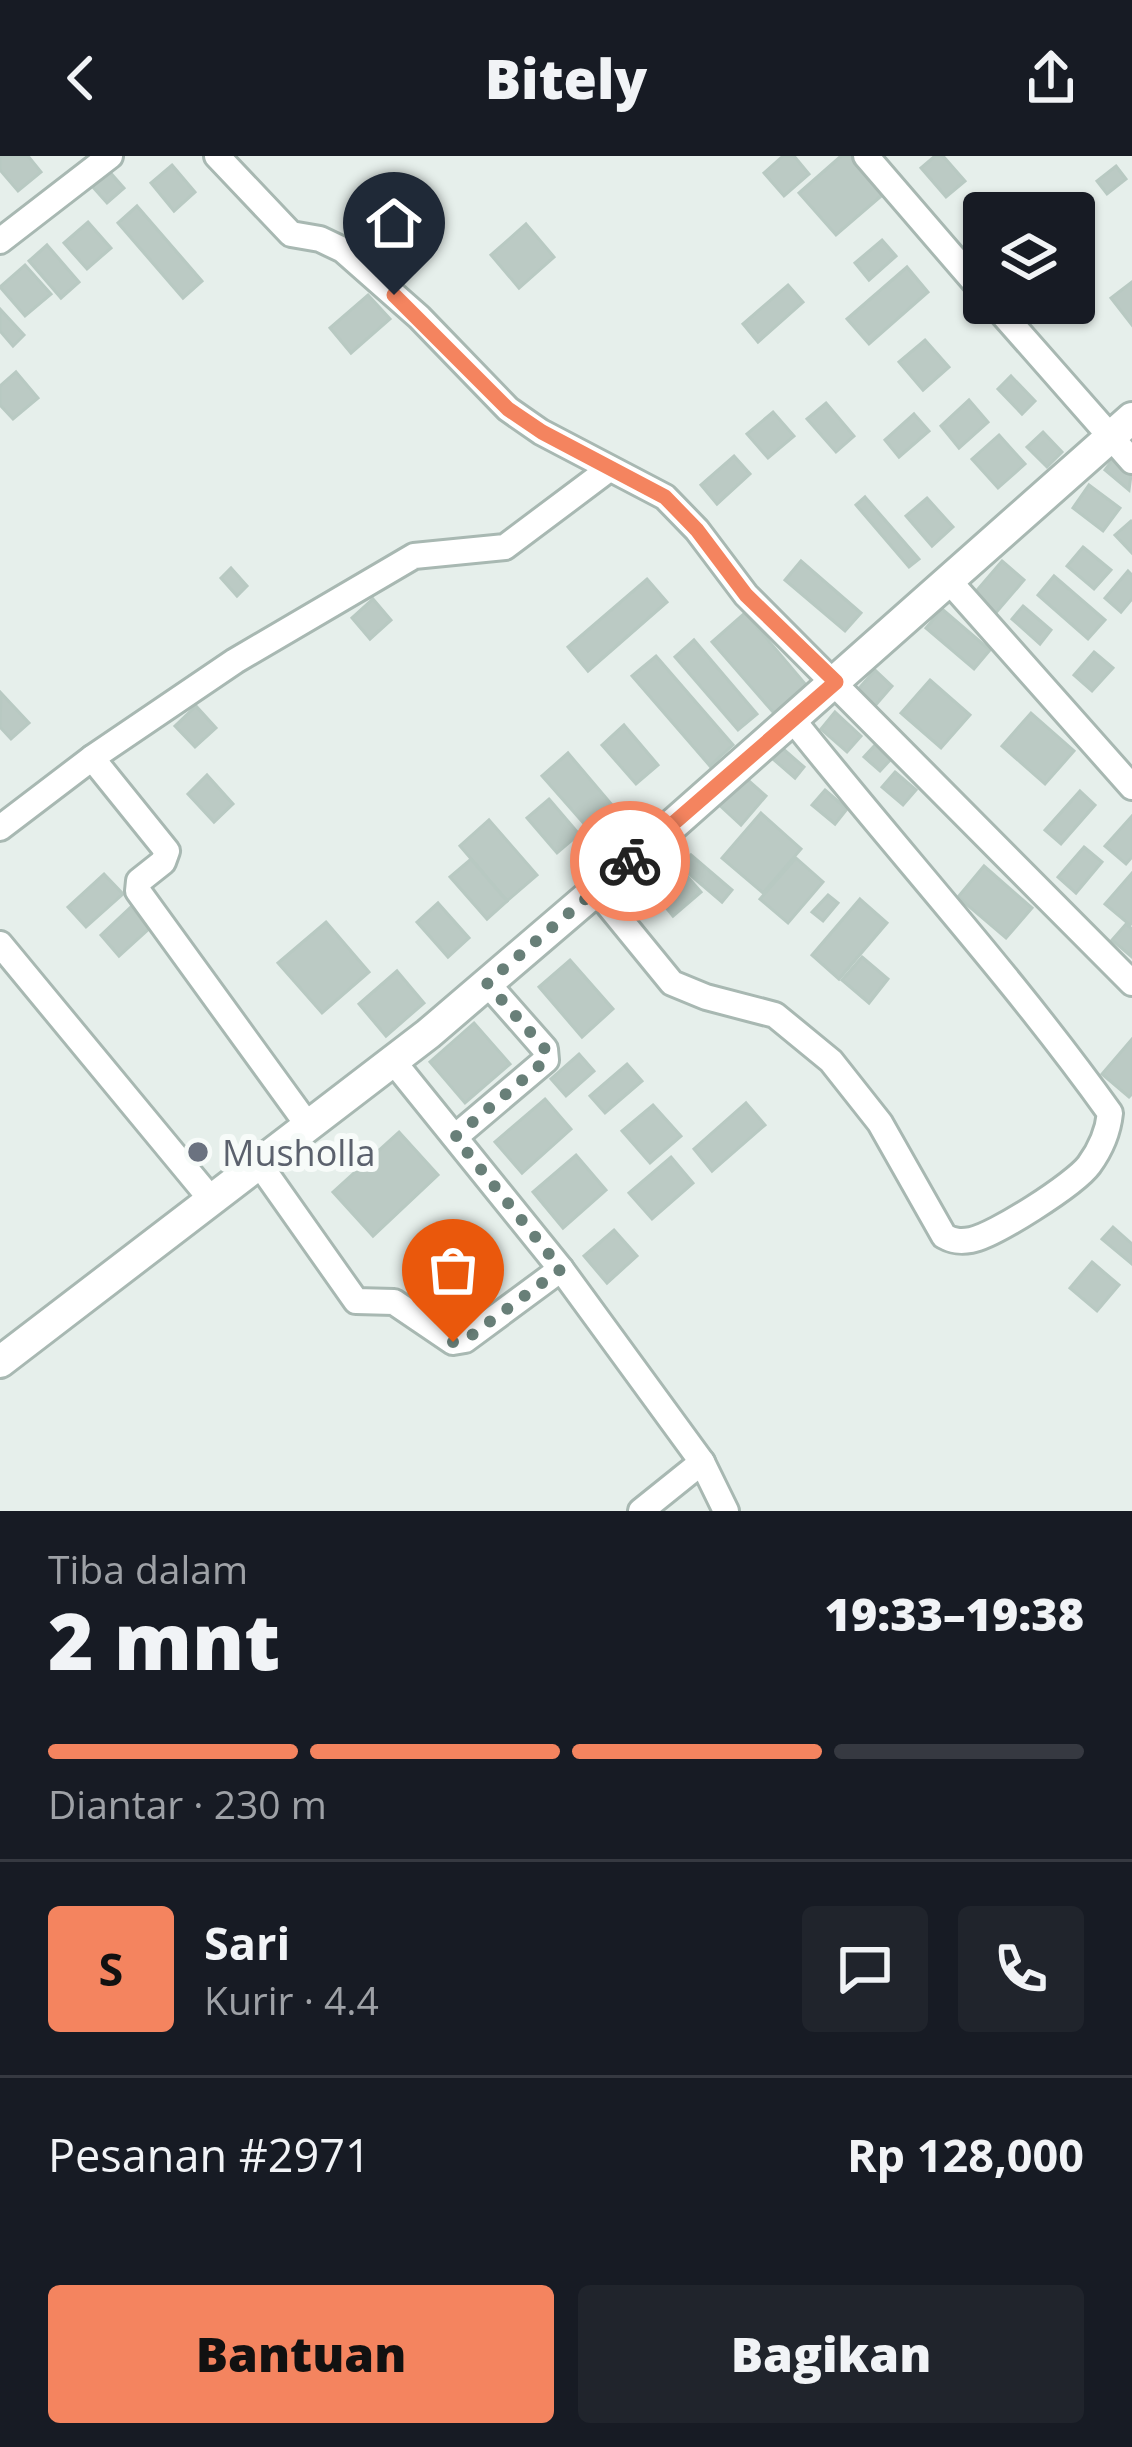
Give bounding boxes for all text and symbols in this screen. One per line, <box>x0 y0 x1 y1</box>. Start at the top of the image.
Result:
text: Bitely <box>485 41 647 115</box>
icon: back <box>48 45 114 111</box>
icon: share <box>1018 45 1084 111</box>
pin <box>343 172 445 295</box>
icon: home <box>361 190 427 256</box>
map controls <box>963 192 1095 324</box>
button: layers <box>963 192 1095 324</box>
courier <box>570 801 690 921</box>
icon: bike <box>597 828 663 894</box>
place label: Musholla <box>222 1128 376 1177</box>
marker: Musholla <box>185 1139 211 1165</box>
pin <box>402 1219 504 1342</box>
icon: bag <box>420 1237 486 1303</box>
text: Tiba dalam <box>48 1542 248 1595</box>
text: 19:33–19:38 <box>825 1583 1084 1644</box>
text: 2 mnt <box>48 1587 280 1693</box>
text: Diantar · 230 m <box>48 1777 327 1830</box>
button: chat <box>802 1906 928 2032</box>
button: phone <box>958 1906 1084 2032</box>
text: Sari <box>204 1912 290 1973</box>
text: S <box>99 1938 123 1999</box>
text: Kurir · 4.4 <box>204 1973 379 2026</box>
text: Pesanan #2971 <box>48 2124 371 2185</box>
text: Rp 128,000 <box>847 2124 1084 2185</box>
button: Bantuan <box>48 2285 554 2423</box>
button: Bagikan <box>578 2285 1084 2423</box>

